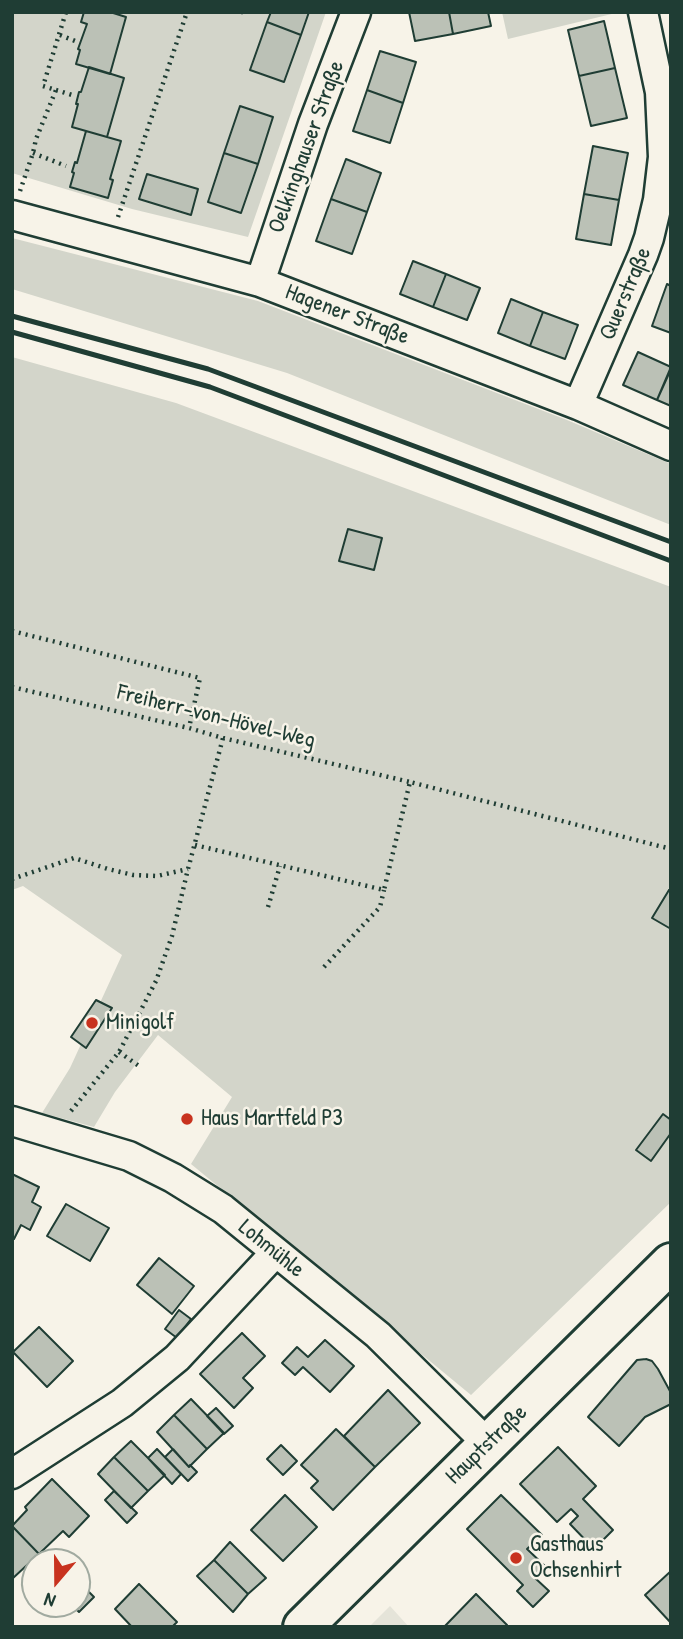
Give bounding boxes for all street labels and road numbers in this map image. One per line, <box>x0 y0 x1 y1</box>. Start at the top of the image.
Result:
street label: Oelkinghauser Straße <box>263 57 351 237</box>
street label: Querstraße <box>594 243 658 345</box>
street label: Hagener Straße <box>281 279 413 351</box>
street label: Freiherr-von-Hövel-Weg <box>114 679 318 755</box>
street label: Lohmühle <box>232 1214 310 1284</box>
street label: Hauptstraße <box>440 1399 534 1491</box>

